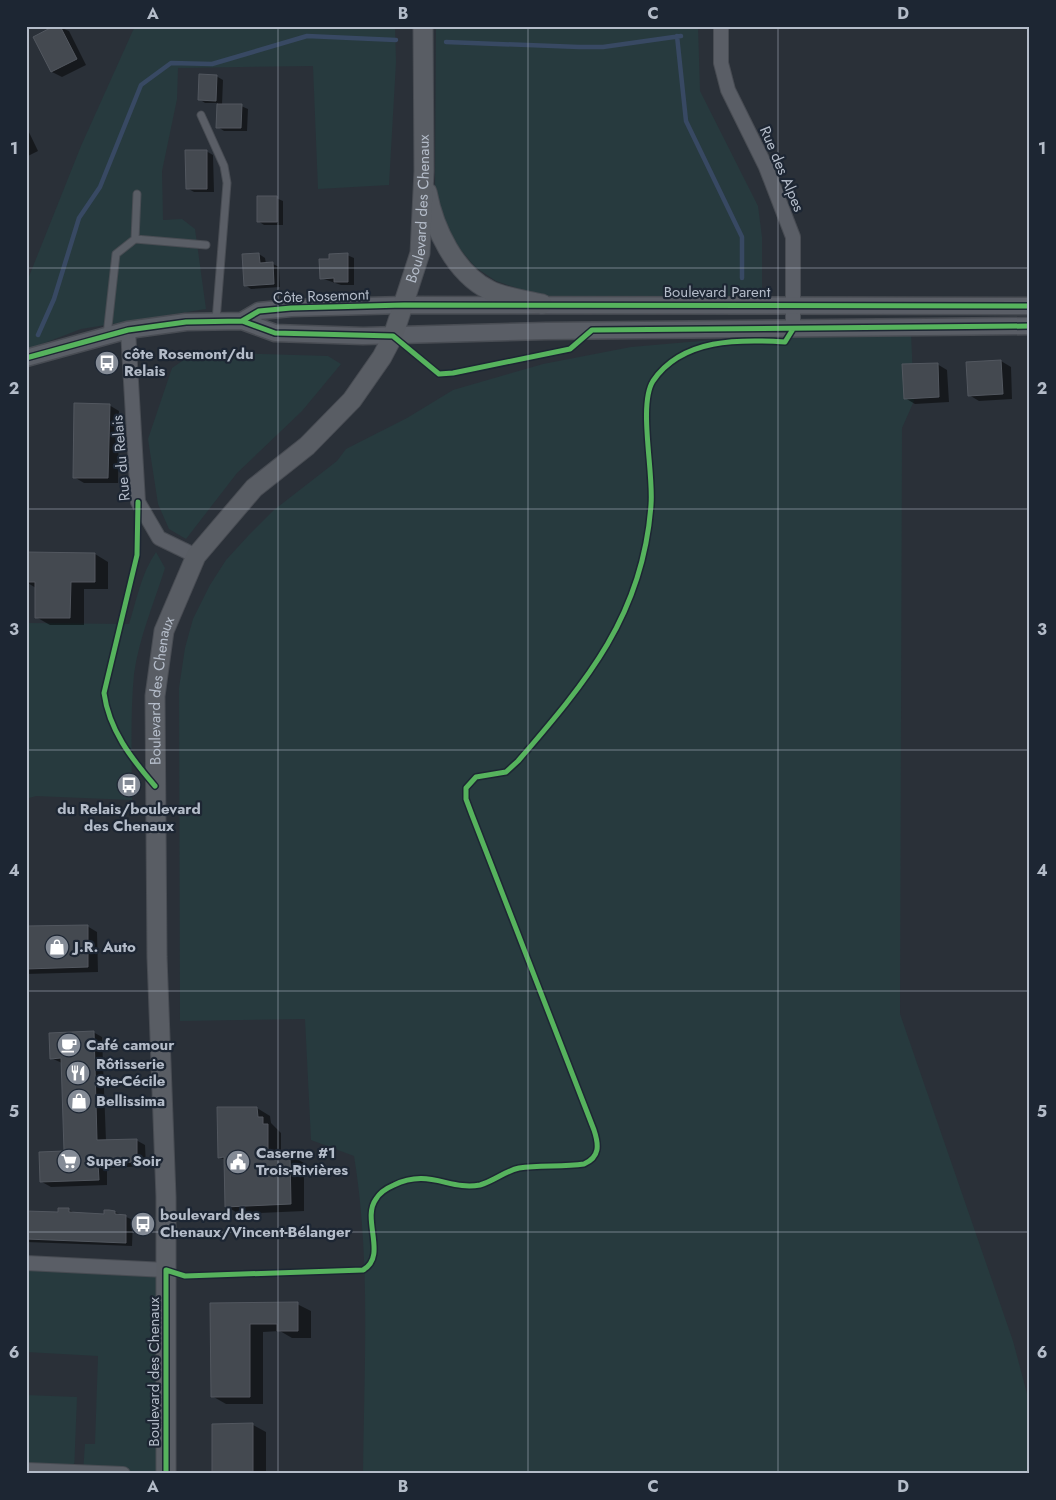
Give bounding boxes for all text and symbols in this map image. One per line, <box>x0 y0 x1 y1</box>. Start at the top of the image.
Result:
text: A <box>146 2 159 25</box>
text: B <box>398 2 408 25</box>
text: C <box>647 2 659 25</box>
text: D <box>897 2 909 25</box>
street label: Rue des Alpes <box>754 123 810 215</box>
street label: Boulevard des Chenaux <box>400 134 435 286</box>
text: 1 <box>10 137 18 160</box>
text: 1 <box>1038 137 1046 160</box>
street label: Boulevard Parent <box>664 281 771 303</box>
street label: Côte Rosemont <box>273 283 370 309</box>
place label: côte Rosemont/du Relais <box>124 343 254 382</box>
bus stop icon: côte Rosemont/du Relais <box>94 350 120 376</box>
text: 2 <box>9 377 19 400</box>
text: 2 <box>1037 377 1047 400</box>
street label: Rue du Relais <box>106 414 136 502</box>
street label: Boulevard des Chenaux <box>144 612 180 765</box>
text: 3 <box>9 618 19 641</box>
text: 3 <box>1037 618 1047 641</box>
bus stop icon: du Relais/boulevard des Chenaux <box>116 772 142 798</box>
place label: du Relais/boulevard des Chenaux <box>57 798 201 837</box>
text: 4 <box>8 859 20 882</box>
text: 4 <box>1036 859 1048 882</box>
shop icon: J.R. Auto <box>44 934 70 960</box>
place label: J.R. Auto <box>71 936 136 958</box>
cafe icon: Café camour <box>56 1032 82 1058</box>
place label: Café camour <box>86 1034 175 1056</box>
place label: Rôtisserie Ste-Cécile <box>96 1053 166 1092</box>
restaurant icon: Rôtisserie Ste-Cécile <box>65 1060 91 1086</box>
shop icon: Bellissima <box>66 1088 92 1114</box>
place label: Bellissima <box>96 1090 165 1112</box>
text: 5 <box>9 1100 19 1123</box>
text: 5 <box>1037 1100 1047 1123</box>
place label: Caserne #1 Trois-Rivières <box>256 1142 348 1181</box>
supermarket icon: Super Soir <box>56 1148 82 1174</box>
public building icon: Caserne #1 Trois-Rivières <box>225 1149 251 1175</box>
place label: Super Soir <box>86 1150 162 1172</box>
place label: boulevard des Chenaux/Vincent-Bélanger <box>160 1204 352 1243</box>
bus stop icon: boulevard des Chenaux/Vincent-Bélanger <box>130 1211 156 1237</box>
street label: Boulevard des Chenaux <box>143 1297 165 1447</box>
text: 6 <box>9 1341 19 1364</box>
text: 6 <box>1037 1341 1047 1364</box>
text: A <box>146 1475 159 1498</box>
text: B <box>398 1475 408 1498</box>
text: C <box>647 1475 659 1498</box>
text: D <box>897 1475 909 1498</box>

